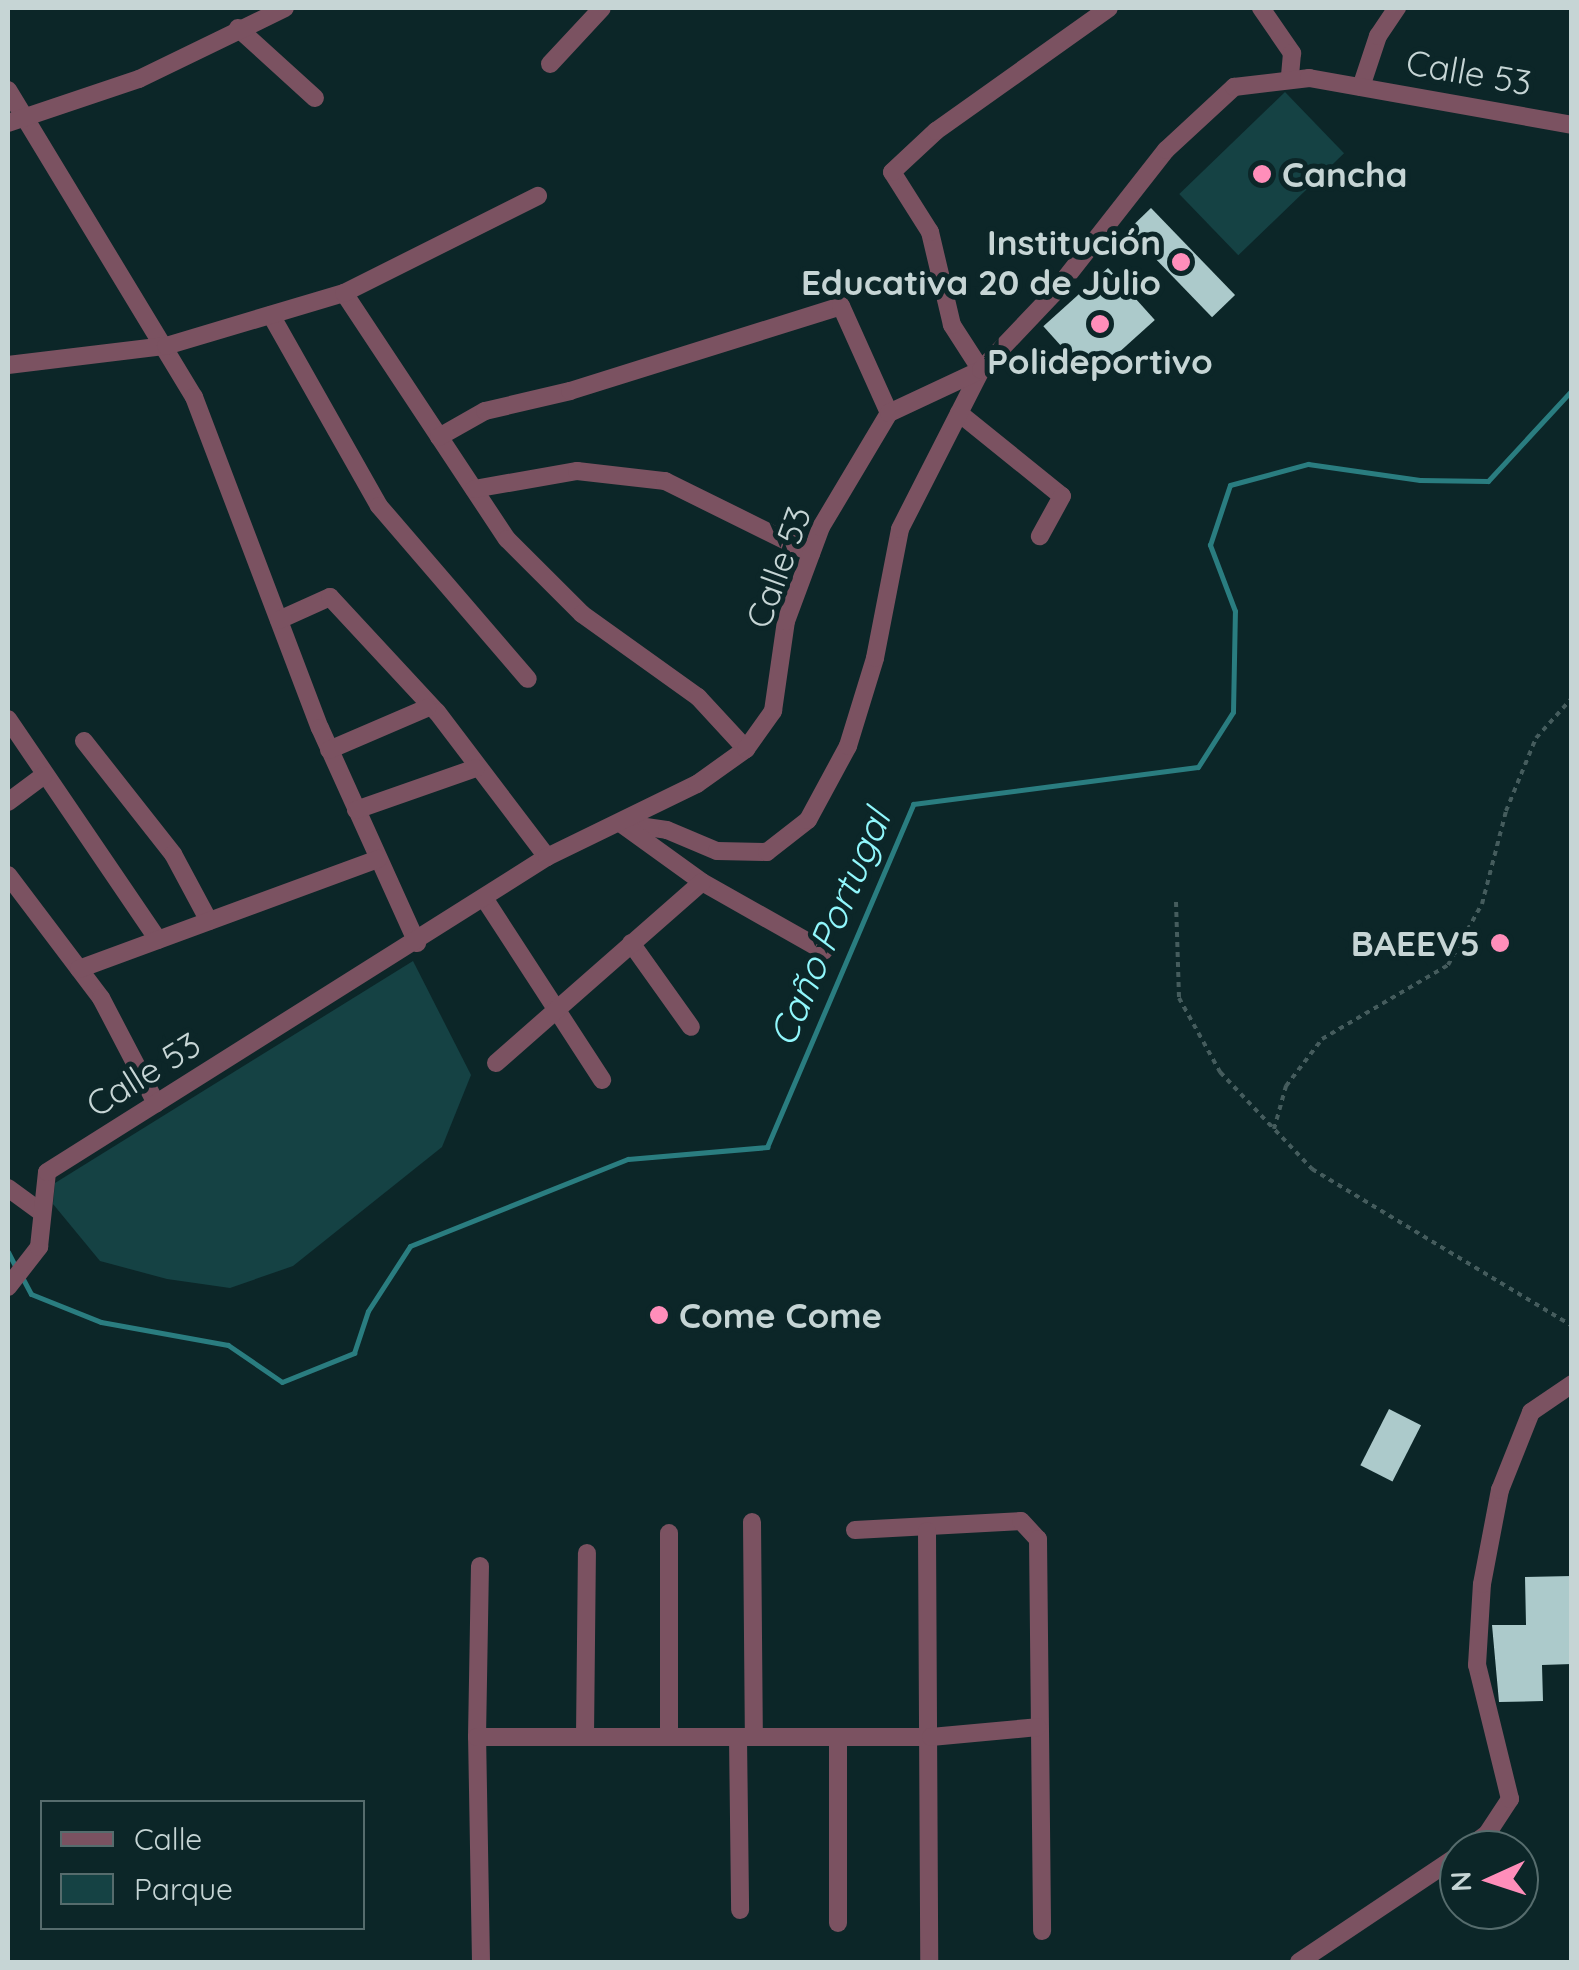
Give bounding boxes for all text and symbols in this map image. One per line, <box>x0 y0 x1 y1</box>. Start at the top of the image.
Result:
street label: Calle 53 <box>1403 40 1535 104</box>
place label: Cancha <box>1282 153 1407 195</box>
marker: Cancha <box>1251 163 1273 185</box>
place label: Institución Educativa 20 de Julio <box>801 221 1161 303</box>
marker: Institución Educativa 20 de Julio <box>1170 251 1192 273</box>
marker: Polideportivo <box>1089 313 1111 335</box>
place label: Polideportivo <box>987 340 1213 382</box>
street label: Calle 53 <box>737 500 819 634</box>
water label: Caño Portugal <box>760 803 900 1053</box>
place label: BAEEV5 <box>1351 922 1480 964</box>
marker: BAEEV5 <box>1489 932 1511 954</box>
street label: Calle 53 <box>78 1023 208 1125</box>
place label: Come Come <box>679 1294 882 1336</box>
marker: Come Come <box>648 1304 670 1326</box>
legend <box>40 1800 365 1930</box>
text: Calle <box>134 1820 202 1858</box>
north arrow <box>1439 1830 1539 1930</box>
text: Parque <box>134 1870 233 1908</box>
text: N <box>1443 1870 1479 1893</box>

